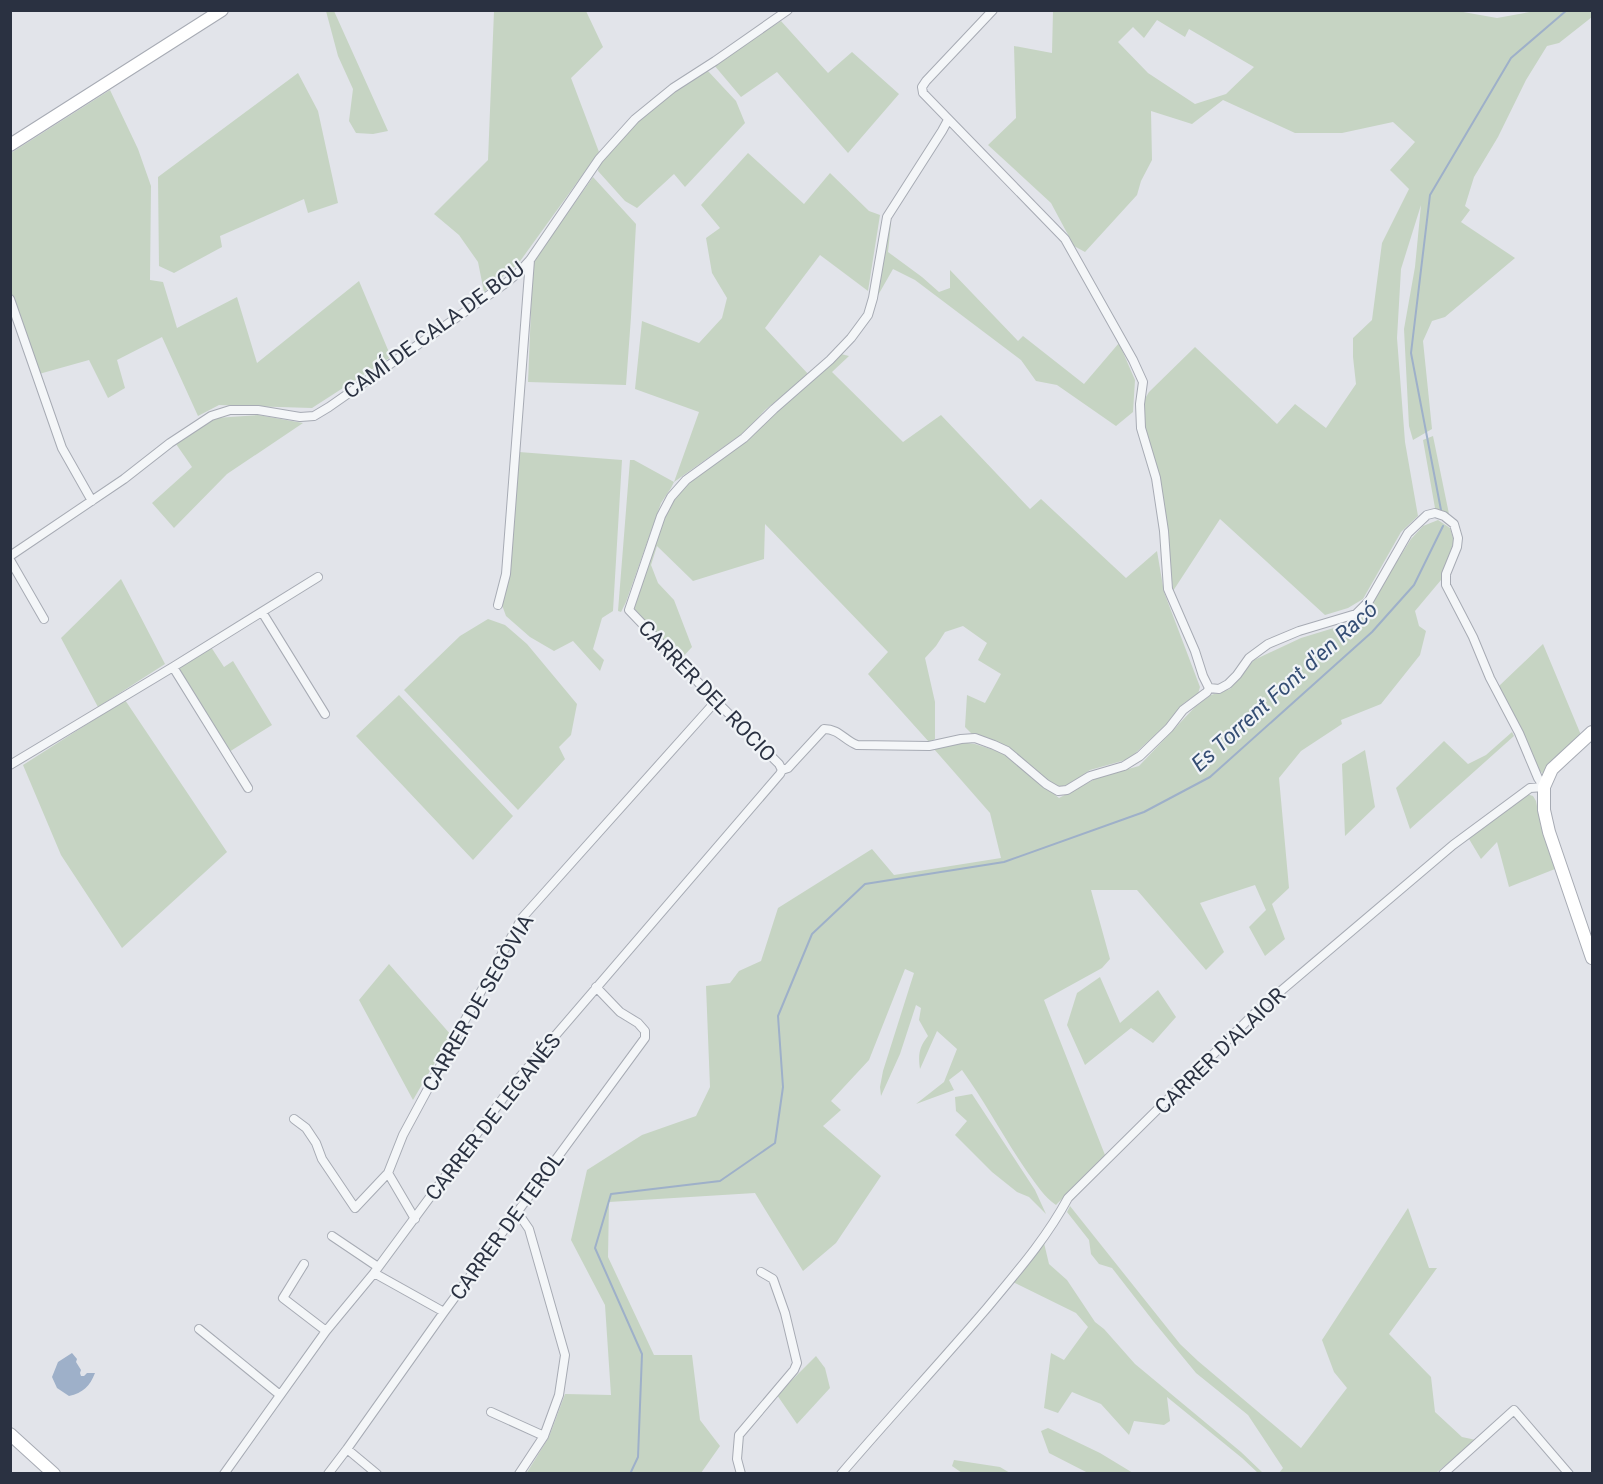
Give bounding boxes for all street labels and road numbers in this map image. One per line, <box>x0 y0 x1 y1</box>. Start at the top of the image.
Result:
street label: CAMÍ DE CALA DE BOU <box>339 256 529 404</box>
street label: CARRER DEL ROCIO <box>633 615 781 767</box>
street label: CARRER DE SEGÒVIA <box>418 910 539 1096</box>
street label: CARRER D'ALAIOR <box>1150 983 1290 1119</box>
street label: CARRER DE LEGANÉS <box>420 1029 566 1205</box>
street label: CARRER DE TEROL <box>445 1147 569 1305</box>

